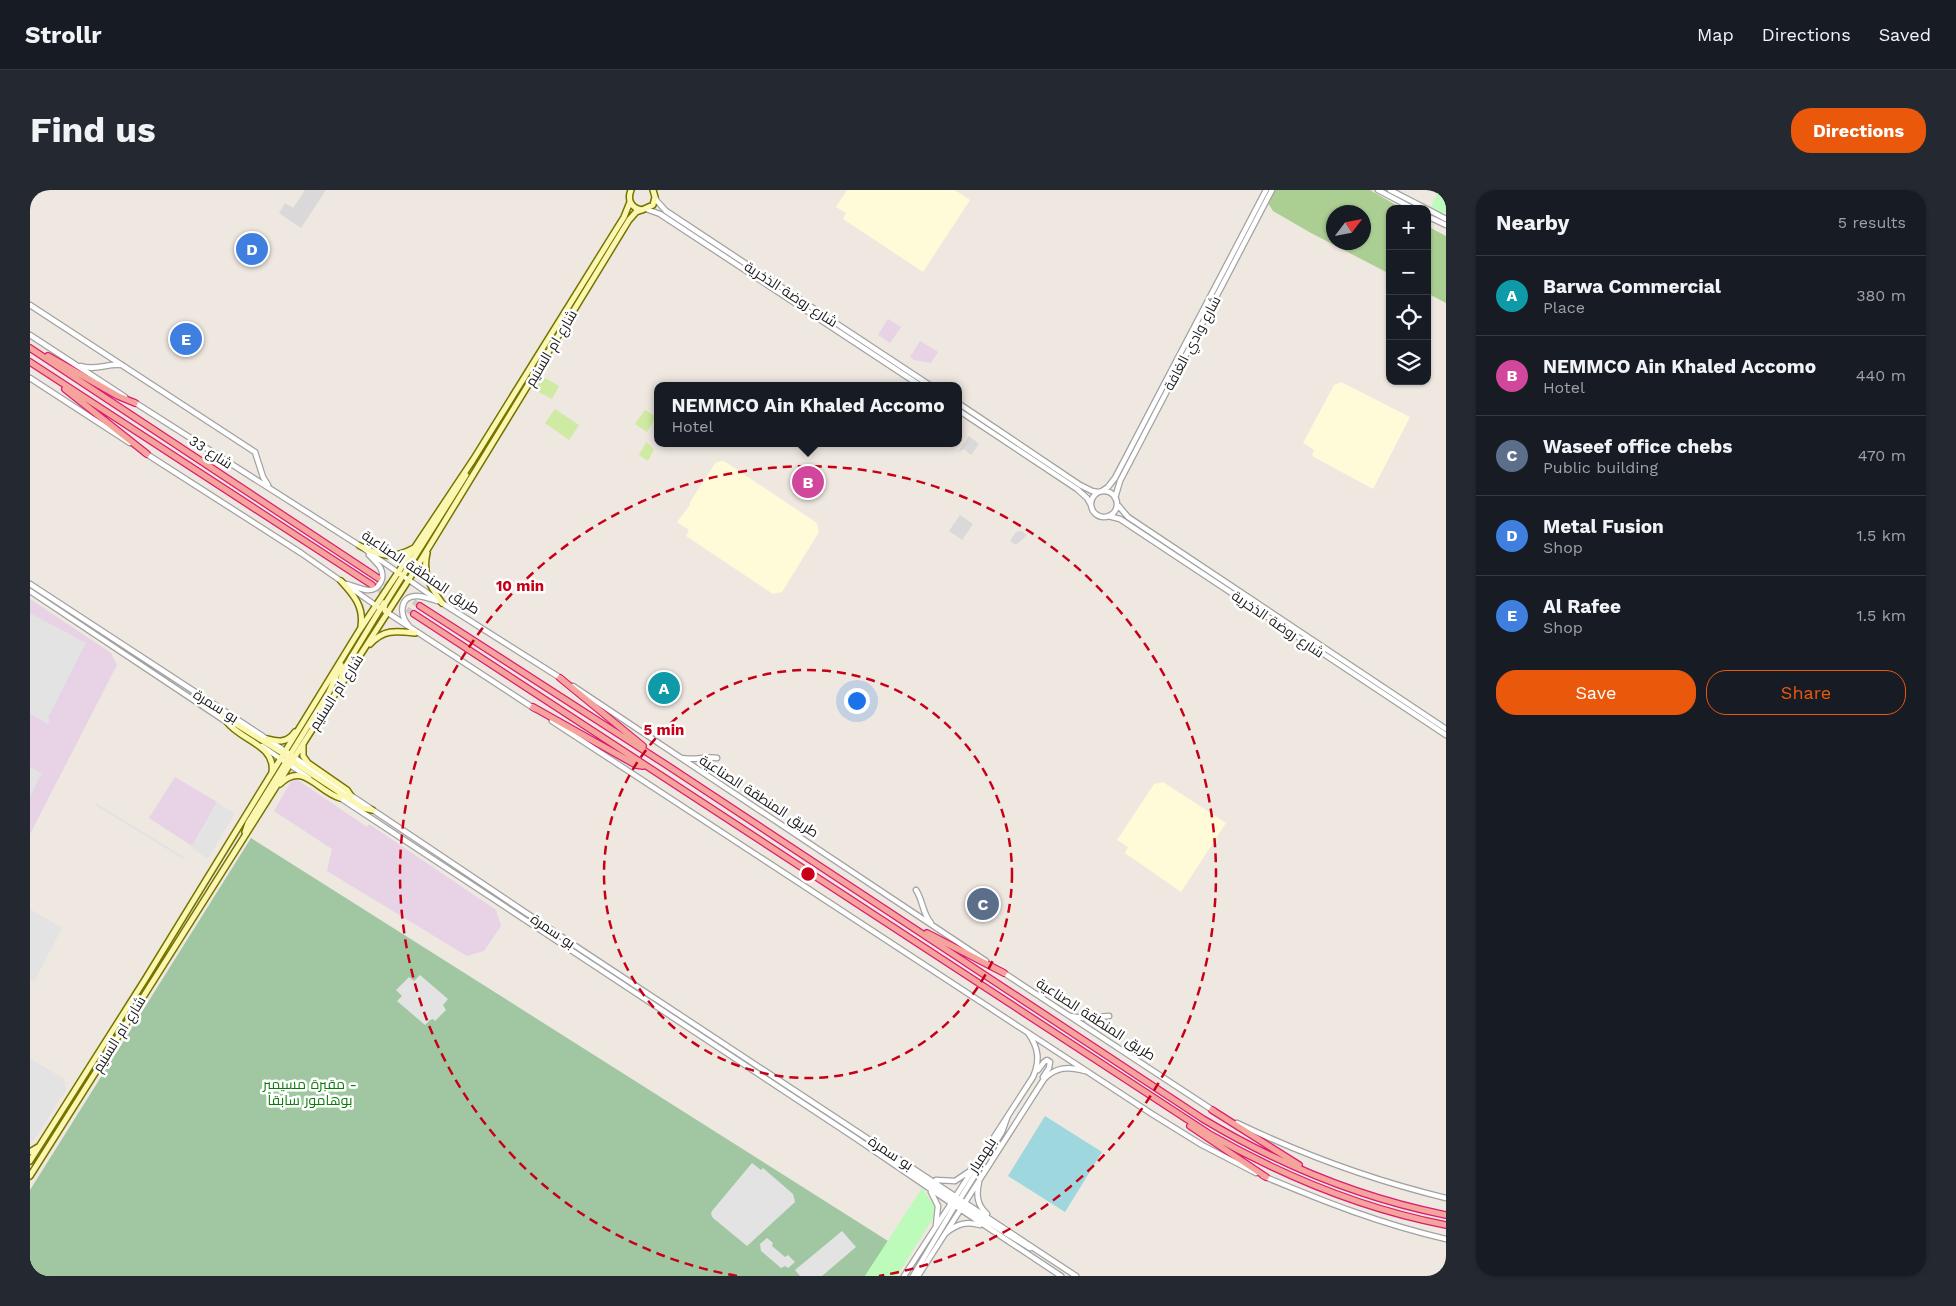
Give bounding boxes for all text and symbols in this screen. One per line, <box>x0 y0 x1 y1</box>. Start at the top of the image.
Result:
text: Strollr <box>25 21 102 49</box>
text: Map <box>1697 24 1734 45</box>
text: Directions <box>1762 24 1851 45</box>
text: Saved <box>1879 24 1931 45</box>
button: Directions <box>1791 108 1926 153</box>
text: Find us <box>30 109 156 151</box>
north arrow <box>1326 205 1371 250</box>
map controls <box>1386 205 1431 385</box>
button: + <box>1386 205 1431 250</box>
text: Nearby <box>1496 210 1569 235</box>
text: 5 results <box>1838 213 1906 232</box>
pin: D <box>236 230 268 268</box>
button: − <box>1386 250 1431 295</box>
street label: شارع روضة الذخرية <box>741 258 840 331</box>
text: Barwa Commercial <box>1543 275 1721 298</box>
text: A <box>1507 286 1517 305</box>
text: 380 m <box>1856 286 1906 305</box>
street label: شارع وادي الغافة <box>1160 293 1227 395</box>
button: locate <box>1386 295 1431 340</box>
text: Place <box>1543 298 1585 317</box>
street label: شارع ام السنيم <box>522 307 582 390</box>
pin: E <box>170 320 202 358</box>
button: layers <box>1386 340 1431 385</box>
text: NEMMCO Ain Khaled Accomo <box>1543 355 1816 378</box>
text: B <box>1507 366 1517 385</box>
text: 440 m <box>1856 366 1906 385</box>
text: Hotel <box>1543 378 1585 397</box>
popup <box>654 382 962 447</box>
text: NEMMCO Ain Khaled Accomo <box>671 394 945 417</box>
text: Hotel <box>671 417 713 436</box>
street label: شارع 33 <box>186 432 236 473</box>
text: Waseef office chebs <box>1543 435 1732 458</box>
text: C <box>1507 446 1517 465</box>
text: 470 m <box>1858 446 1906 465</box>
text: Public building <box>1543 458 1658 477</box>
pin: B <box>792 463 824 501</box>
text: Metal Fusion <box>1543 515 1664 538</box>
text: D <box>1506 526 1518 545</box>
text: 1.5 km <box>1856 526 1906 545</box>
street label: طريق المنطقة الصناعية <box>359 527 483 618</box>
text: Shop <box>1543 538 1583 557</box>
text: 10 min <box>496 577 544 595</box>
street label: شارع روضة الذخرية <box>1228 587 1327 662</box>
text: Al Rafee <box>1543 595 1621 618</box>
text: E <box>1507 606 1517 625</box>
text: 1.5 km <box>1856 606 1906 625</box>
text: Shop <box>1543 618 1583 637</box>
street label: شارع ام السنيم <box>306 651 368 734</box>
pin: A <box>648 669 680 707</box>
button: Save <box>1496 670 1696 715</box>
button: Share <box>1706 670 1906 715</box>
street label: بو سمرة <box>191 686 241 726</box>
your location <box>844 688 870 714</box>
text: 5 min <box>644 721 684 739</box>
street label: طريق المنطقة الصناعية <box>696 752 821 841</box>
centre of rings <box>799 865 817 883</box>
pin: C <box>967 885 999 923</box>
street label: بو سمرة <box>528 910 578 952</box>
street label: طريق المنطقة الصناعية <box>1033 975 1158 1064</box>
street label: شارع ام السنيم <box>89 993 150 1076</box>
park label: مقبرة مسيمير - بوهامور سابقاً <box>262 1076 357 1108</box>
street label: بو سمرة <box>866 1133 916 1173</box>
street label: بلهمبار <box>964 1134 999 1176</box>

